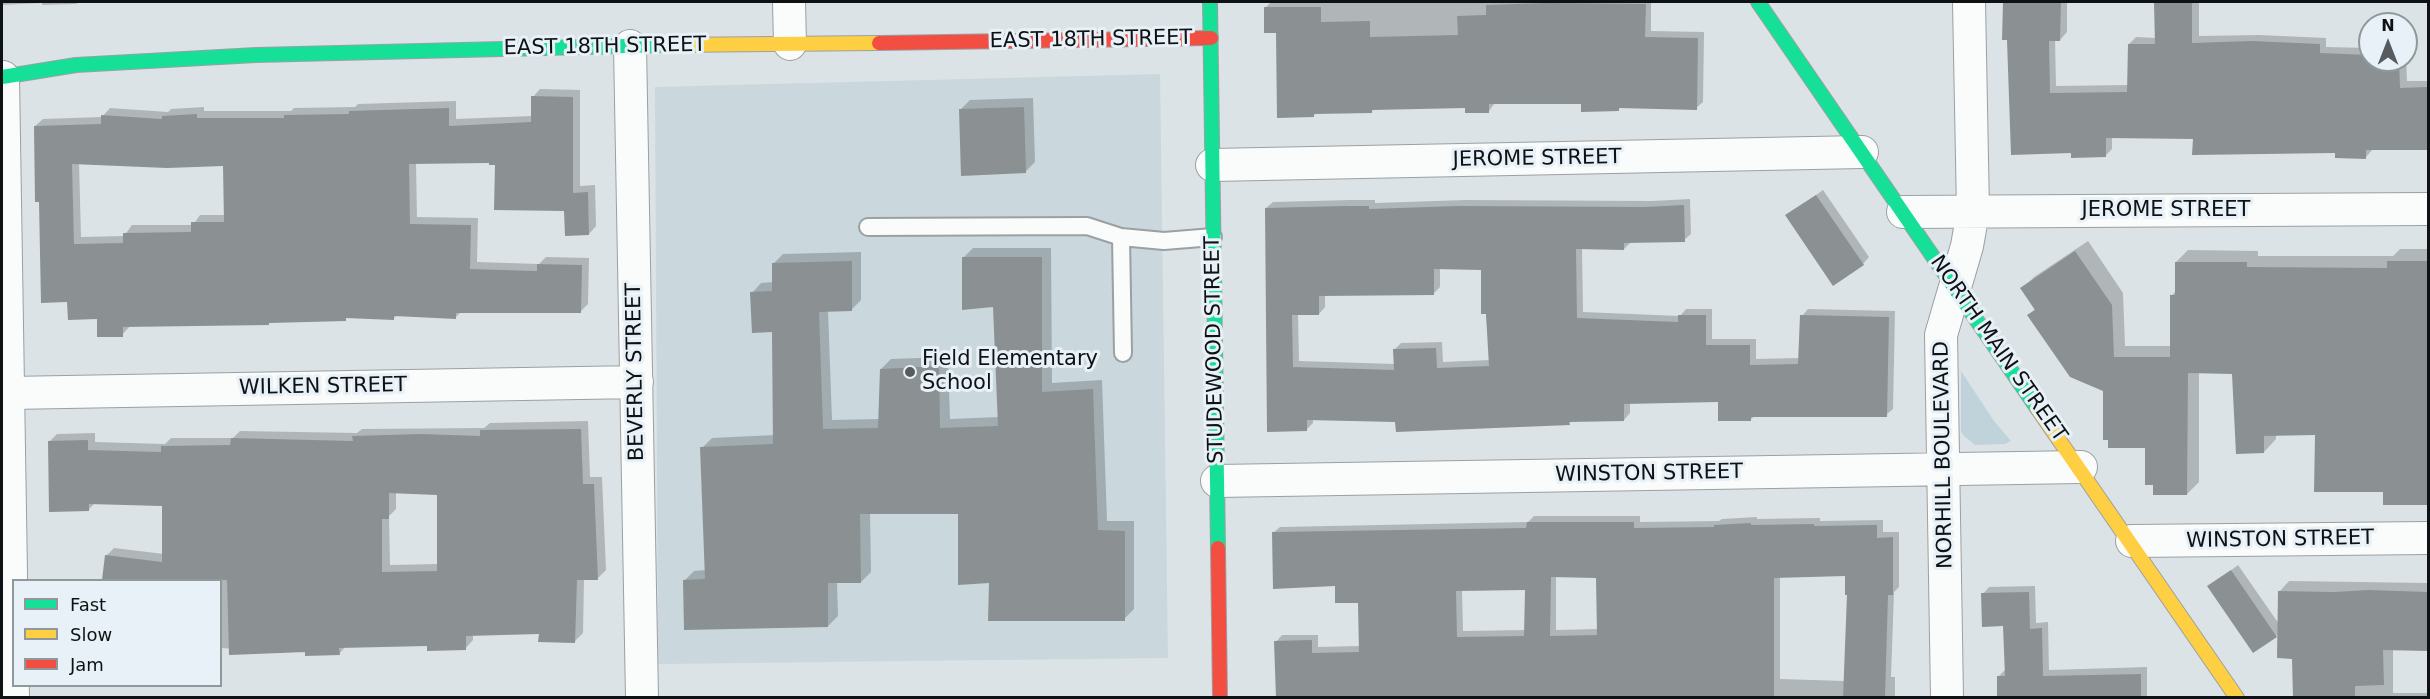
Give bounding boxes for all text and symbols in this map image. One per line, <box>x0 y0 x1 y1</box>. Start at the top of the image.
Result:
north arrow <box>2358 12 2418 72</box>
text: N <box>2381 16 2395 35</box>
street label: EAST 18TH STREET <box>989 26 1193 54</box>
street label: EAST 18TH STREET <box>503 33 707 61</box>
street label: JEROME STREET <box>1452 145 1622 173</box>
street label: JEROME STREET <box>2082 198 2250 224</box>
street label: STUDEWOOD STREET <box>1200 236 1230 464</box>
street label: NORTH MAIN STREET <box>1924 251 2072 447</box>
street label: BEVERLY STREET <box>622 283 650 461</box>
street label: NORHILL BOULEVARD <box>1929 341 1959 569</box>
place label: Field Elementary School <box>922 347 1098 397</box>
marker: Field Elementary School <box>903 365 917 379</box>
street label: WILKEN STREET <box>239 373 407 401</box>
street label: WINSTON STREET <box>1555 460 1743 488</box>
street label: WINSTON STREET <box>2186 526 2374 554</box>
legend <box>12 579 222 687</box>
text: Fast <box>70 594 106 615</box>
text: Slow <box>70 624 112 645</box>
text: Jam <box>70 654 104 675</box>

